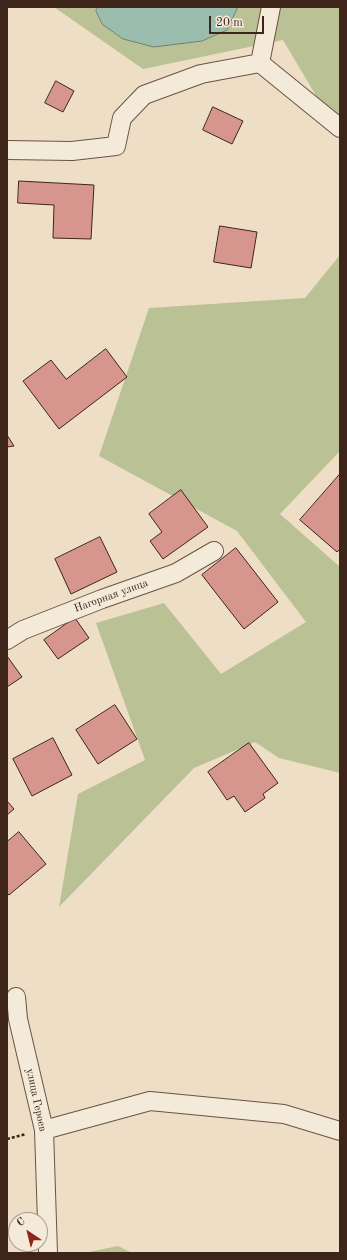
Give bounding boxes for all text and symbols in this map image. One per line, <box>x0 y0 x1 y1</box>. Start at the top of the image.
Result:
scale bar <box>211 8 266 34</box>
text: 20 m <box>216 17 243 29</box>
street label: Нагорная улица <box>72 576 150 616</box>
street label: улица Героев <box>23 1067 49 1133</box>
north arrow <box>8 1212 48 1252</box>
text: С <box>15 1216 28 1229</box>

